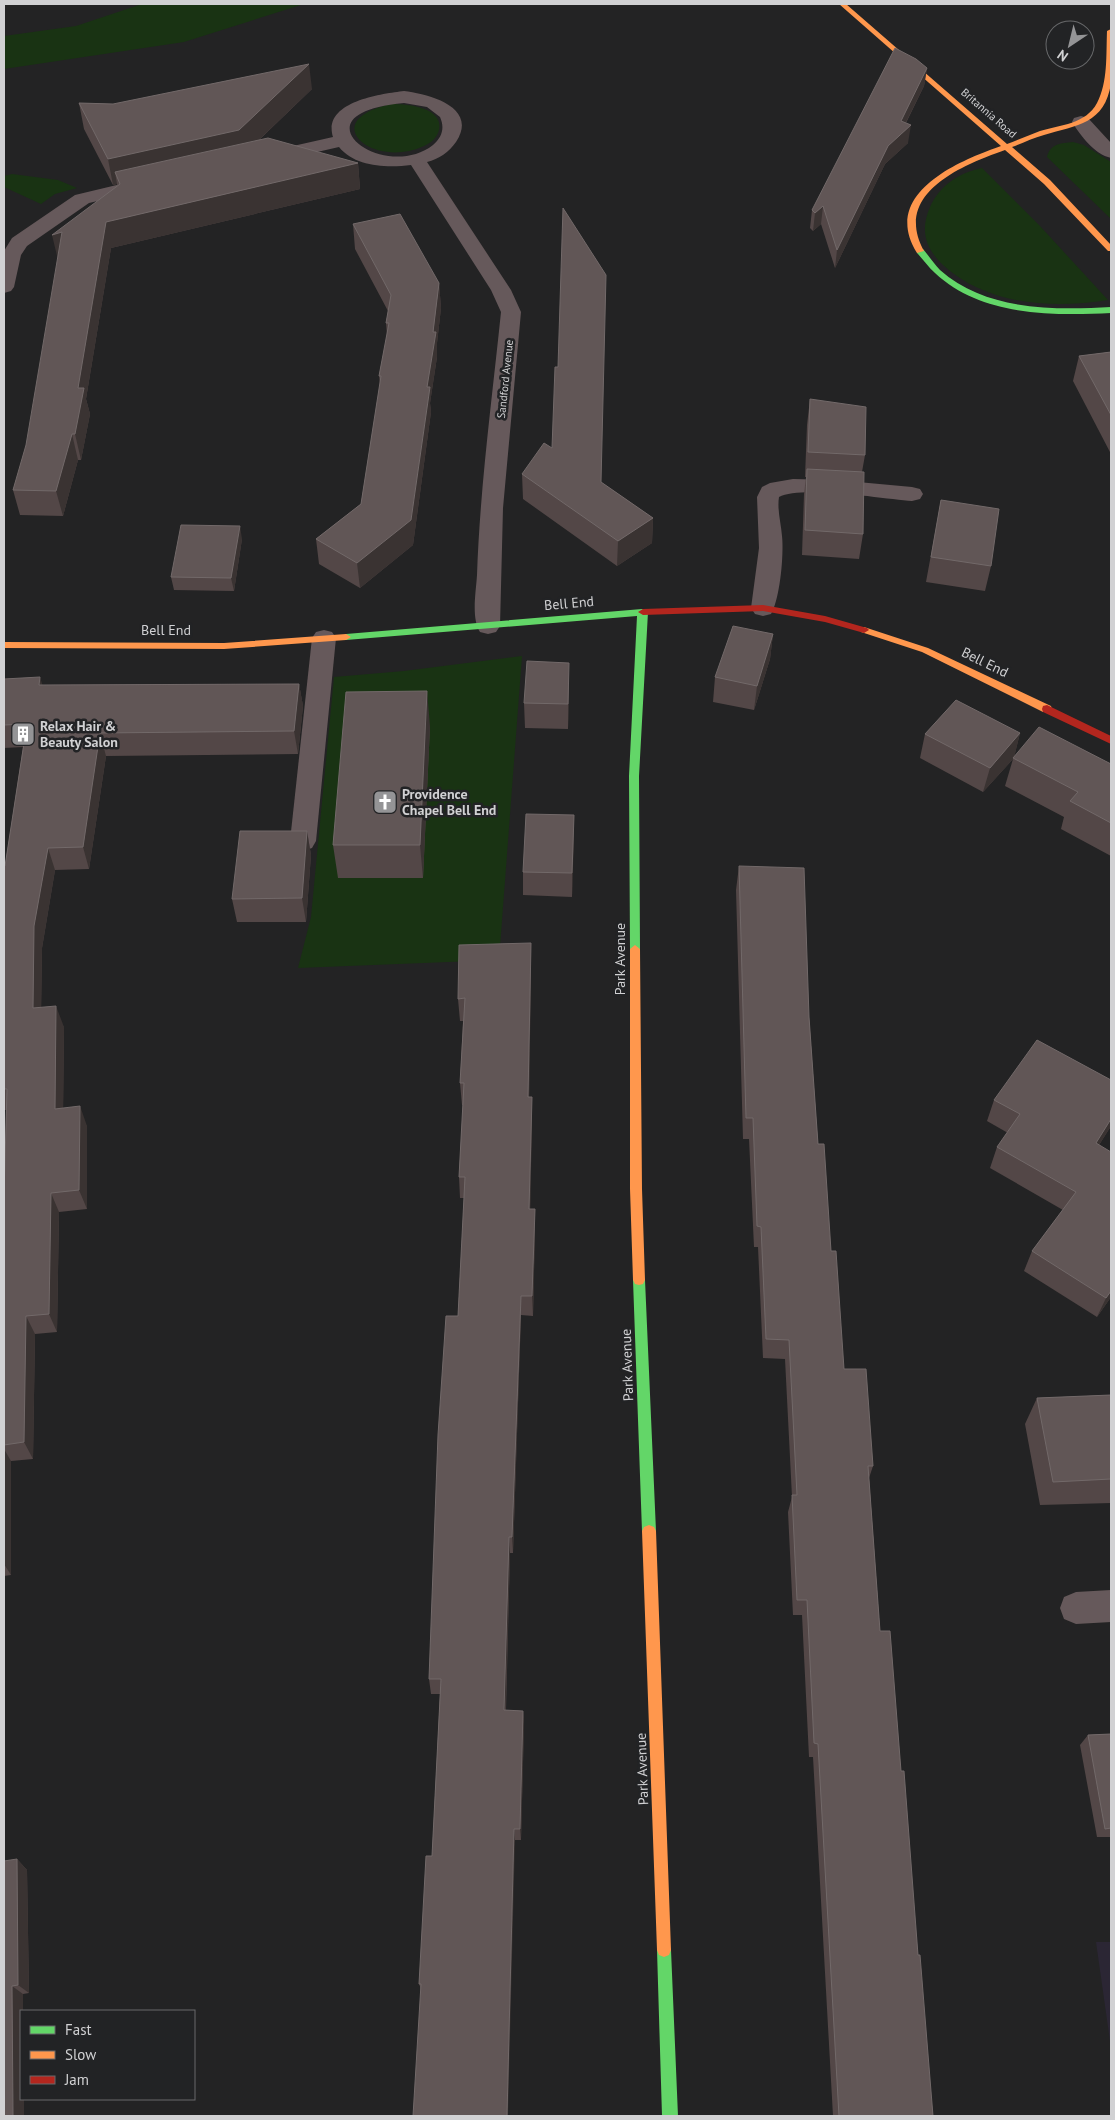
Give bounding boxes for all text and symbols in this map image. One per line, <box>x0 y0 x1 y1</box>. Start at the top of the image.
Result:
north arrow <box>1045 20 1095 70</box>
text: N <box>1054 46 1071 66</box>
street label: Britannia Road <box>958 85 1020 141</box>
street label: Sandford Avenue <box>494 339 516 419</box>
street label: Bell End <box>543 592 595 614</box>
street label: Bell End <box>141 621 191 639</box>
street label: Bell End <box>959 643 1011 681</box>
place label: Relax Hair & Beauty Salon <box>40 717 118 751</box>
building icon: Relax Hair & Beauty Salon <box>10 721 36 747</box>
place label: Providence Chapel Bell End <box>402 785 496 819</box>
church icon: Providence Chapel Bell End <box>372 789 398 815</box>
street label: Park Avenue <box>611 923 629 995</box>
street label: Park Avenue <box>617 1329 637 1401</box>
street label: Park Avenue <box>632 1733 652 1805</box>
legend <box>20 2010 195 2100</box>
text: Fast <box>65 2020 92 2039</box>
text: Slow <box>65 2045 96 2064</box>
text: Jam <box>64 2070 89 2089</box>

